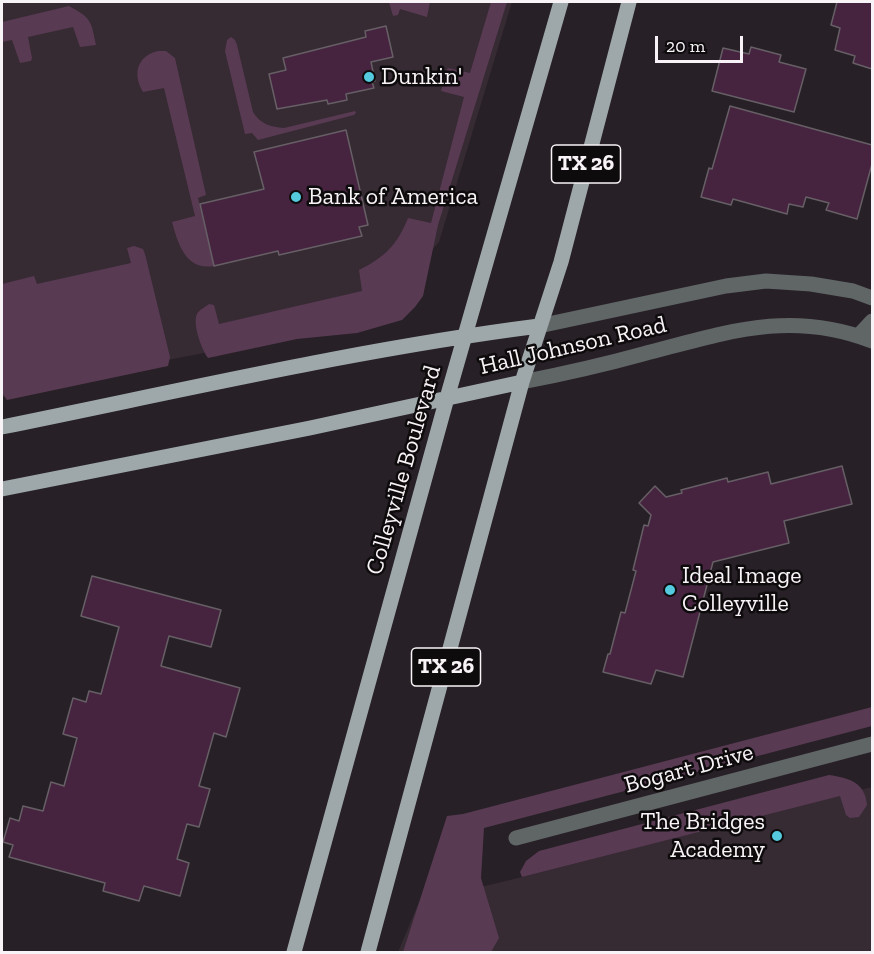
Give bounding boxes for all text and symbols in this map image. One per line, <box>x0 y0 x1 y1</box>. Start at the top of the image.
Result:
scale bar <box>658 24 746 62</box>
text: 20 m <box>666 35 705 57</box>
place label: Dunkin' <box>381 63 462 91</box>
marker: Dunkin' <box>362 70 376 84</box>
road number: TX 26 <box>552 145 620 183</box>
place label: Bank of America <box>308 183 478 211</box>
marker: Bank of America <box>289 190 303 204</box>
street label: Hall Johnson Road <box>477 310 669 382</box>
street label: Colleyville Boulevard <box>360 362 448 578</box>
place label: Ideal Image Colleyville <box>682 562 802 618</box>
marker: Ideal Image Colleyville <box>663 583 677 597</box>
road number: TX 26 <box>412 648 480 686</box>
street label: Bogart Drive <box>621 738 757 800</box>
place label: The Bridges Academy <box>641 808 765 864</box>
marker: The Bridges Academy <box>770 829 784 843</box>

